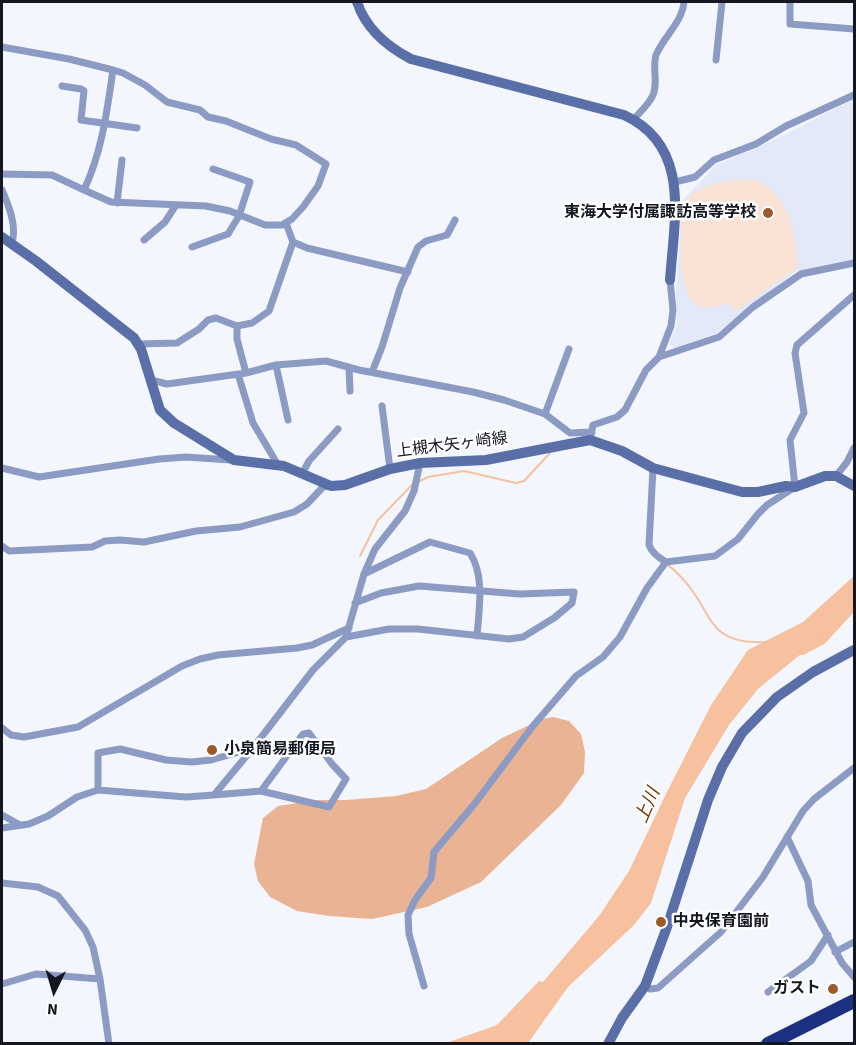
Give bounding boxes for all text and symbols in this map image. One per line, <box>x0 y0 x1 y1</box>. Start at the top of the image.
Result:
place label: 東海大学付属諏訪高等学校 <box>564 203 756 223</box>
marker: 東海大学付属諏訪高等学校 <box>761 206 775 220</box>
street label: 上槻木矢ヶ崎線 <box>395 430 509 462</box>
place label: 小泉簡易郵便局 <box>224 740 336 760</box>
marker: 小泉簡易郵便局 <box>205 743 219 757</box>
water label: 上川 <box>632 785 666 827</box>
place label: 中央保育園前 <box>673 912 769 932</box>
marker: 中央保育園前 <box>654 915 668 929</box>
north arrow <box>24 961 84 1021</box>
place label: ガスト <box>773 979 821 999</box>
marker: ガスト <box>826 982 840 996</box>
text: N <box>46 998 59 1020</box>

